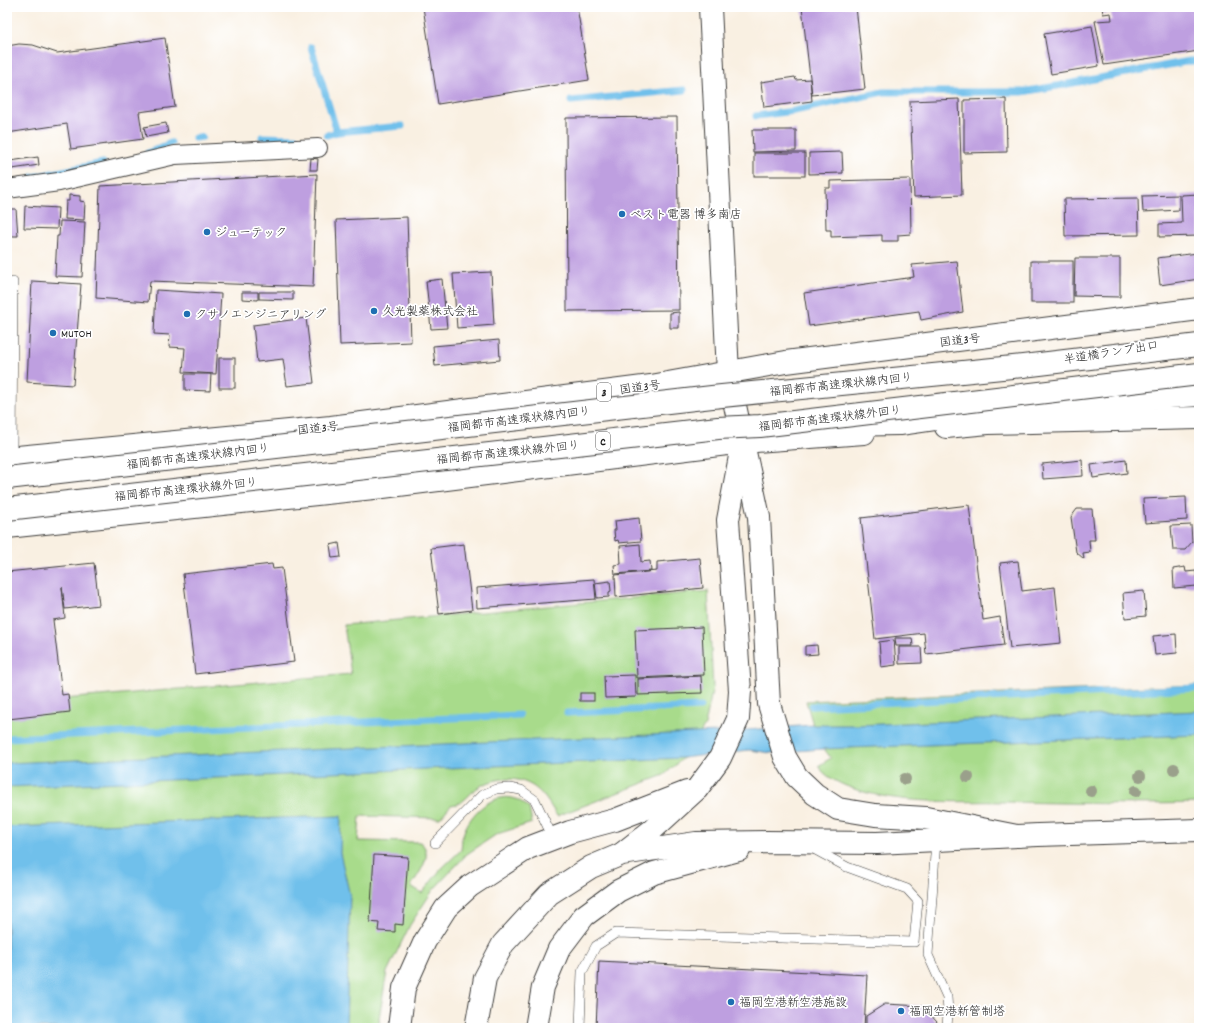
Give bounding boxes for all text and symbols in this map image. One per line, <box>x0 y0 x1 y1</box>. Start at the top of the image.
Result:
place label: ベスト電器 博多南店 <box>630 207 742 224</box>
marker: ベスト電器 博多南店 <box>617 209 627 219</box>
place label: ジューテック <box>215 225 287 242</box>
marker: ジューテック <box>202 227 212 237</box>
place label: 久光製薬株式会社 <box>382 304 478 321</box>
marker: 久光製薬株式会社 <box>369 306 379 316</box>
place label: クサノエンジニアリング <box>195 307 327 324</box>
marker: クサノエンジニアリング <box>182 309 192 319</box>
place label: MUTOH <box>61 326 92 343</box>
marker: MUTOH <box>48 328 58 338</box>
street label: 国道3号 <box>939 331 982 352</box>
street label: 半道橋ランプ出口 <box>1062 338 1160 369</box>
street label: 福岡都市高速環状線内回り <box>769 370 914 401</box>
street label: 国道3号 <box>619 377 662 400</box>
road number: 3 <box>597 383 611 401</box>
street label: 福岡都市高速環状線外回り <box>758 402 903 437</box>
street label: 福岡都市高速環状線内回り <box>447 403 592 438</box>
street label: 国道3号 <box>297 419 340 440</box>
road number: C <box>596 432 610 450</box>
street label: 福岡都市高速環状線外回り <box>436 438 581 469</box>
street label: 福岡都市高速環状線内回り <box>126 440 271 475</box>
street label: 福岡都市高速環状線外回り <box>114 475 259 506</box>
place label: 福岡空港新空港施設 <box>739 995 847 1012</box>
marker: 福岡空港新空港施設 <box>726 997 736 1007</box>
place label: 福岡空港新管制塔 <box>909 1004 1005 1021</box>
marker: 福岡空港新管制塔 <box>896 1006 906 1016</box>

